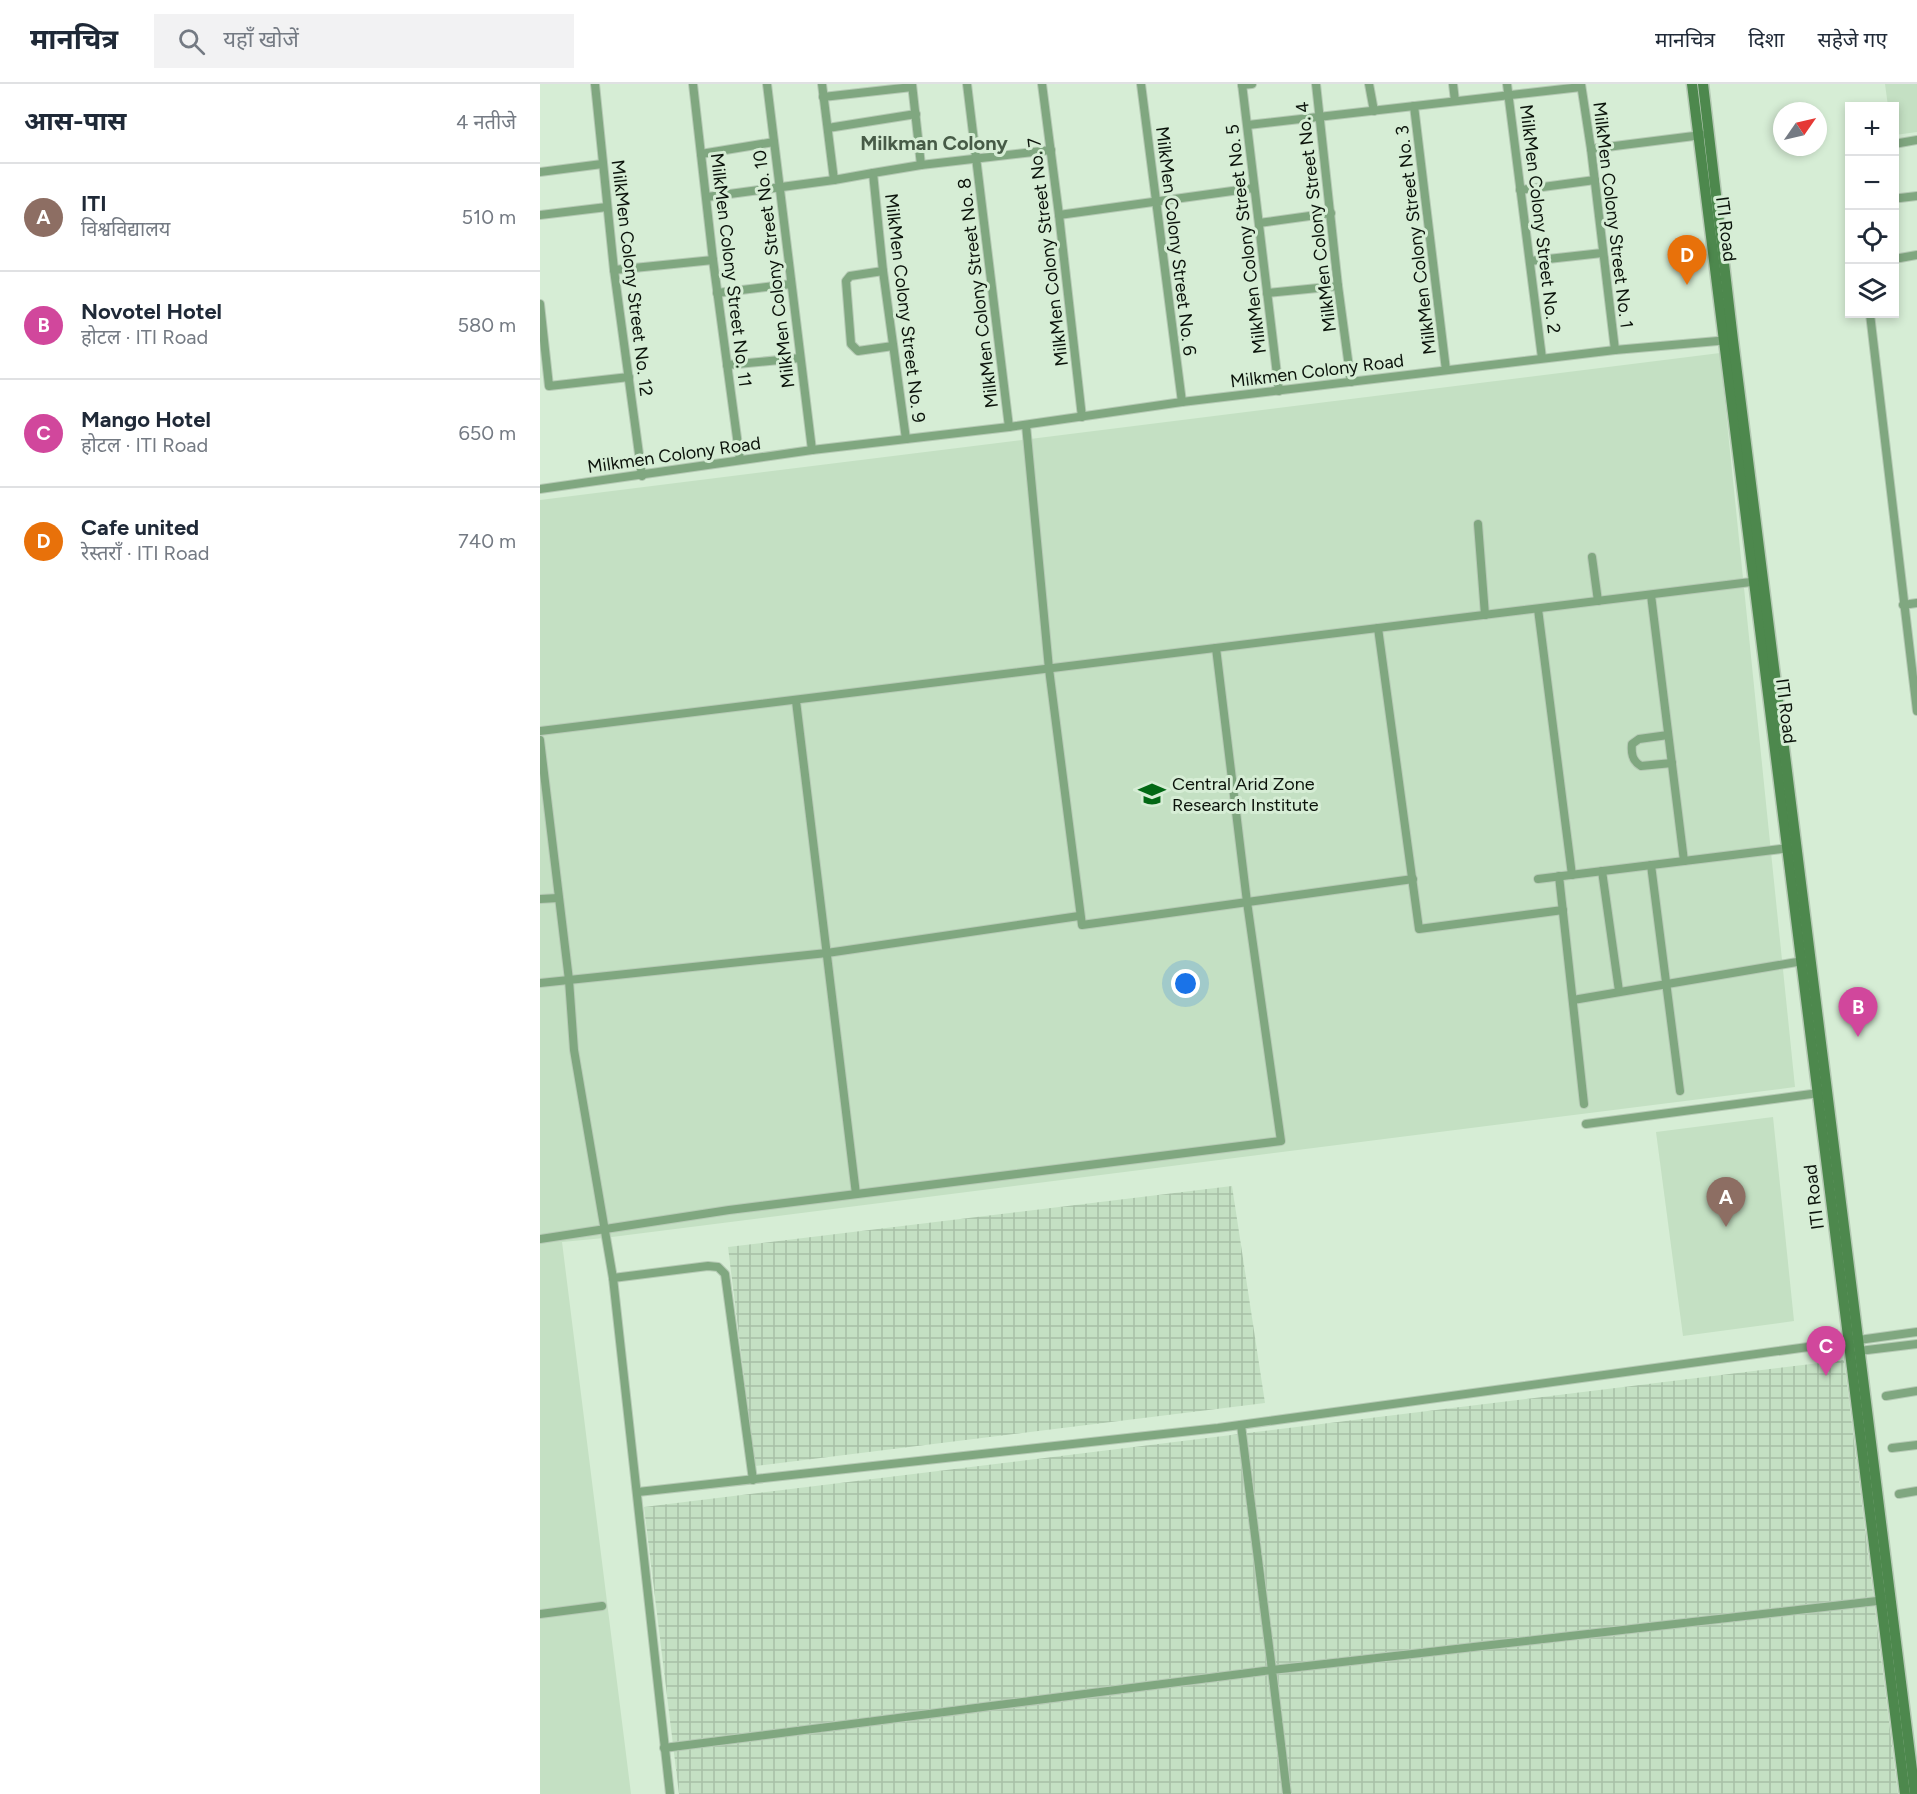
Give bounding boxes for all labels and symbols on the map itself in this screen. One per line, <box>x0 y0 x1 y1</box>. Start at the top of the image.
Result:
street label: MilkMen Colony Street No. 1 <box>1588 100 1638 330</box>
street label: MilkMen Colony Street No. 4 <box>1291 101 1341 333</box>
north arrow <box>1773 102 1827 156</box>
street label: MilkMen Colony Street No. 2 <box>1515 103 1565 335</box>
street label: MilkMen Colony Street No. 5 <box>1221 123 1271 355</box>
street label: MilkMen Colony Street No. 3 <box>1391 124 1441 356</box>
street label: MilkMen Colony Street No. 6 <box>1151 125 1201 357</box>
district label: Milkman Colony <box>860 131 1008 155</box>
street label: MilkMen Colony Street No. 7 <box>1023 136 1073 368</box>
street label: MilkMen Colony Street No. 10 <box>748 149 800 389</box>
street label: MilkMen Colony Street No. 11 <box>706 152 756 388</box>
street label: MilkMen Colony Street No. 12 <box>607 158 657 398</box>
street label: MilkMen Colony Street No. 8 <box>953 177 1003 409</box>
street label: MilkMen Colony Street No. 9 <box>880 192 930 424</box>
street label: ITI Road <box>1711 195 1741 263</box>
pin: D <box>1668 236 1706 285</box>
street label: Milkmen Colony Road <box>1229 349 1405 393</box>
street label: Milkmen Colony Road <box>586 432 762 478</box>
street label: ITI Road <box>1771 677 1801 745</box>
place label: Central Arid Zone Research Institute <box>1172 773 1319 816</box>
school or university icon: Central Arid Zone Research Institute <box>1137 779 1167 809</box>
your location <box>1171 969 1200 998</box>
pin: B <box>1838 988 1878 1037</box>
street label: ITI Road <box>1799 1163 1829 1231</box>
pin: A <box>1706 1178 1746 1227</box>
pin: C <box>1806 1326 1846 1376</box>

